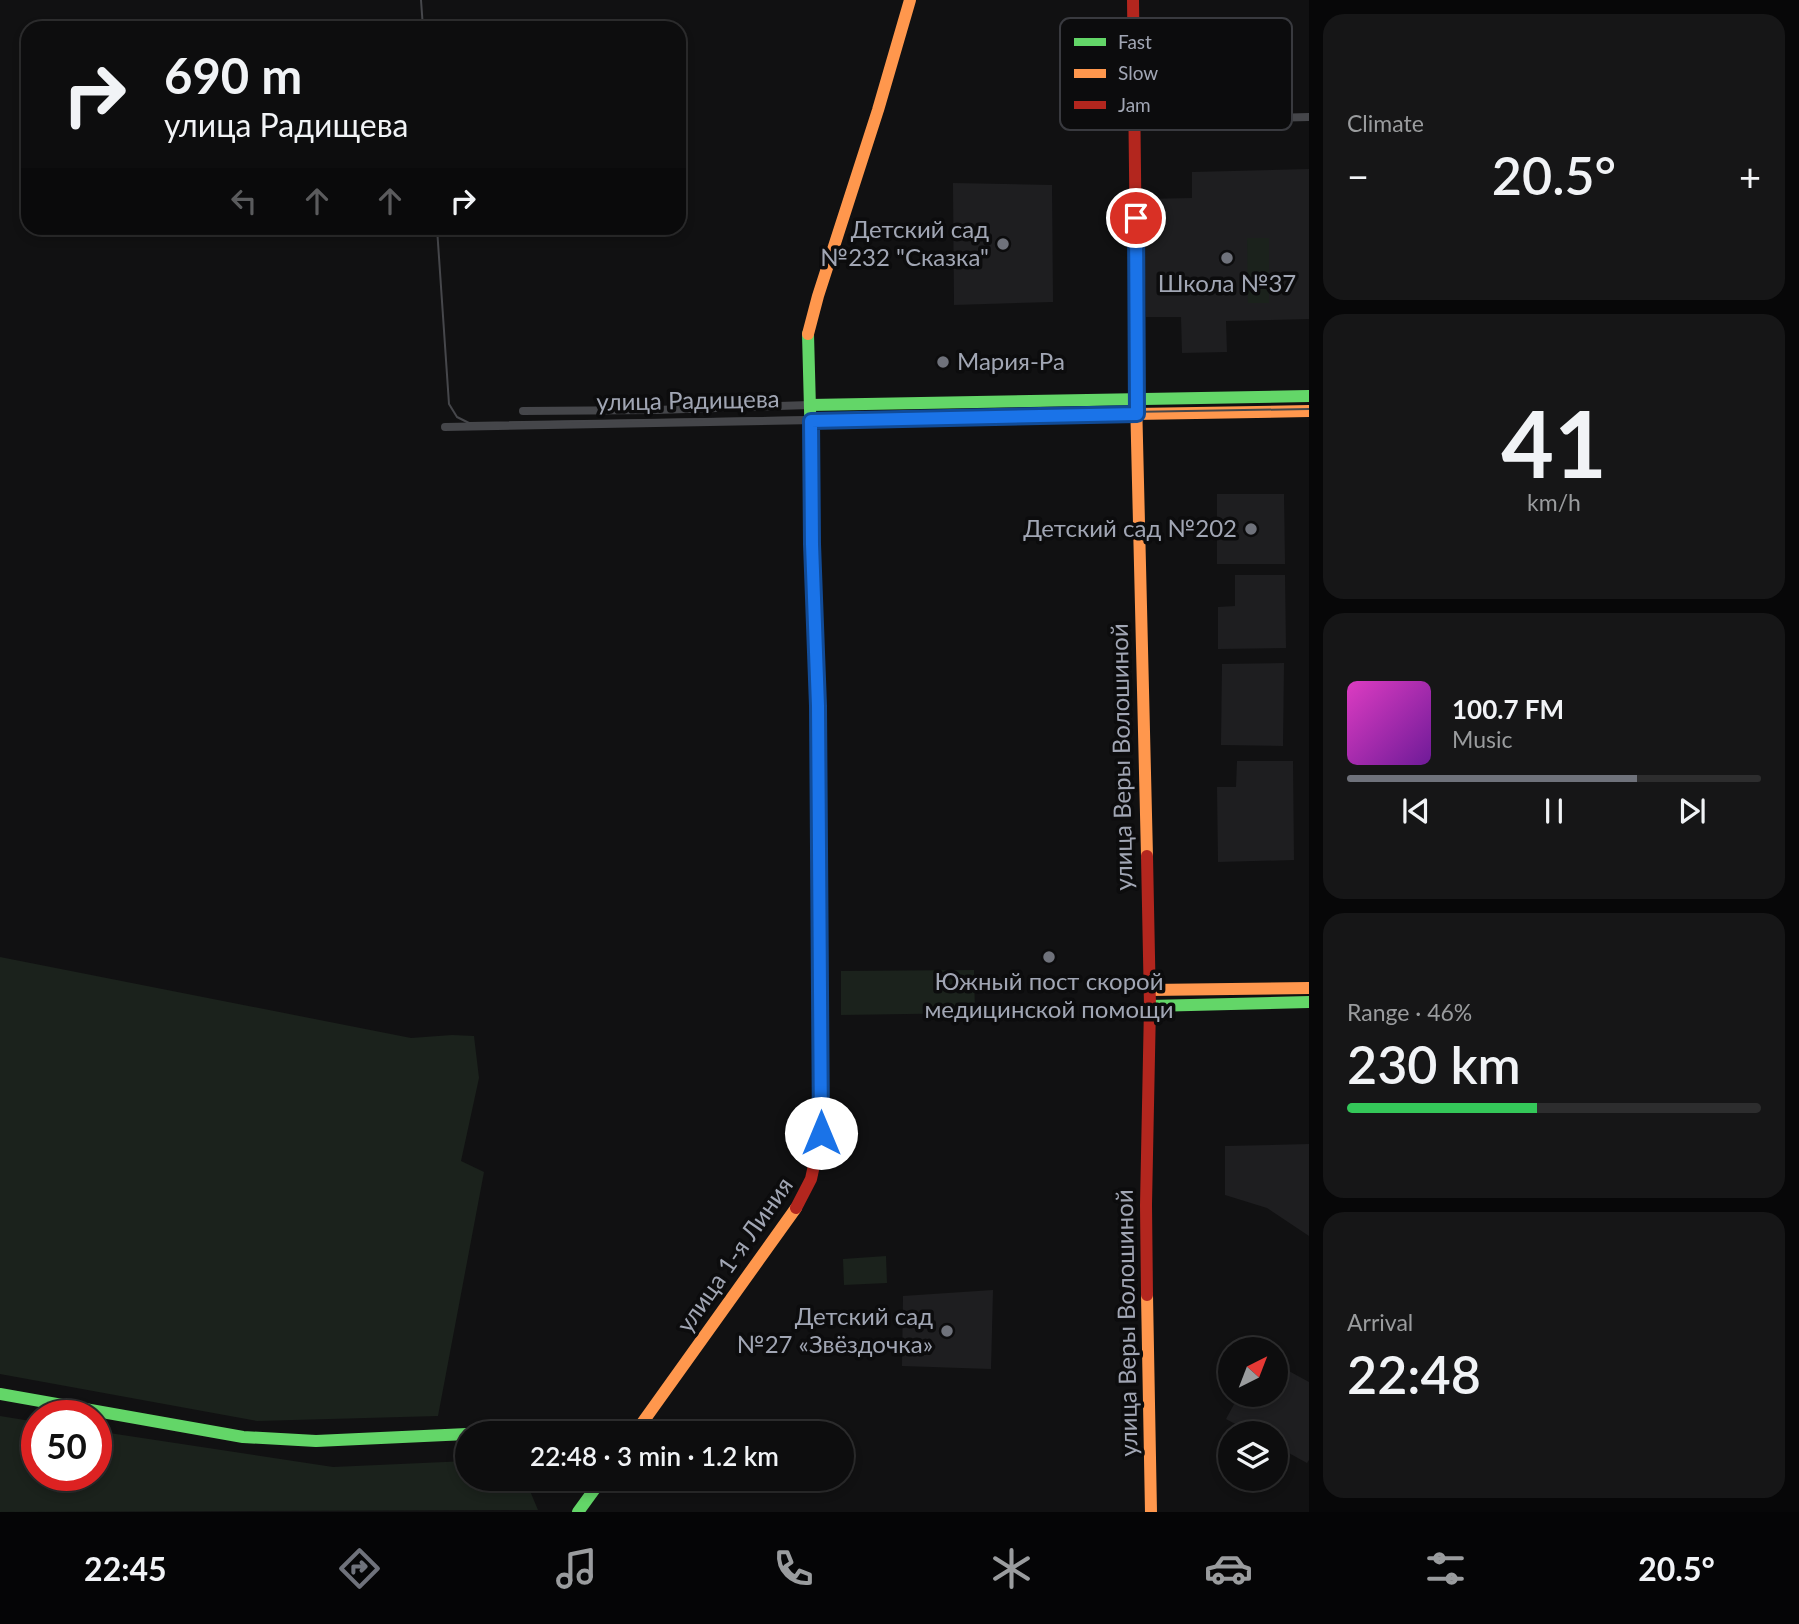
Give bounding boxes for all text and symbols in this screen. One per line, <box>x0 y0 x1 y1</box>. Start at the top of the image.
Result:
legend <box>1060 18 1292 130</box>
text: Fast <box>1118 30 1152 53</box>
text: 690 m <box>164 46 302 104</box>
icon: right <box>49 49 140 140</box>
text: Slow <box>1118 61 1158 84</box>
text: Jam <box>1118 93 1151 116</box>
text: улица Радищева <box>164 105 408 144</box>
text: Climate <box>1347 109 1424 137</box>
text: 20.5° <box>1492 144 1616 206</box>
text: − <box>1347 153 1369 199</box>
text: + <box>1739 153 1761 199</box>
icon: left <box>225 182 263 220</box>
icon: ahead <box>298 182 336 220</box>
icon: ahead <box>371 182 409 220</box>
icon: right <box>444 182 482 220</box>
pin <box>1106 188 1166 248</box>
icon: arrive <box>1117 199 1155 237</box>
place label: Детский сад №232 "Сказка" <box>820 214 989 271</box>
marker: Детский сад №232 "Сказка" <box>995 236 1011 252</box>
marker: Школа №37 <box>1219 250 1235 266</box>
place label: Школа №37 <box>1158 268 1296 297</box>
place label: Мария-Ра <box>957 346 1065 375</box>
marker: Мария-Ра <box>935 354 951 370</box>
street label: улица Радищева <box>596 383 780 416</box>
text: 41 <box>1501 388 1607 497</box>
text: km/h <box>1527 488 1581 516</box>
place label: Детский сад №202 <box>1023 513 1237 542</box>
marker: Детский сад №202 <box>1243 521 1259 537</box>
street label: улица Веры Волошиной <box>1104 623 1137 891</box>
text: 100.7 FM <box>1452 693 1564 725</box>
text: Music <box>1452 725 1512 753</box>
icon: previous <box>1397 792 1435 830</box>
icon: pause <box>1535 792 1573 830</box>
icon: next <box>1673 792 1711 830</box>
marker: Южный пост скорой медицинской помощи <box>1041 949 1057 965</box>
place label: Южный пост скорой медицинской помощи <box>924 966 1174 1023</box>
text: Range · 46% <box>1347 998 1472 1026</box>
text: 230 km <box>1347 1033 1521 1095</box>
position arrow <box>784 1096 858 1170</box>
street label: улица 1-я Линия <box>669 1171 798 1337</box>
street label: улица Веры Волошиной <box>1109 1189 1142 1457</box>
place label: Детский сад №27 «Звёздочка» <box>737 1301 933 1358</box>
text: Arrival <box>1347 1308 1413 1336</box>
marker: Детский сад №27 «Звёздочка» <box>939 1323 955 1339</box>
north arrow <box>1218 1337 1288 1407</box>
map controls <box>1218 1337 1288 1491</box>
text: 22:48 <box>1347 1343 1481 1405</box>
speed limit sign: 50 <box>21 1400 112 1491</box>
button: layers <box>1218 1421 1288 1491</box>
text: 22:48 · 3 min · 1.2 km <box>530 1440 779 1472</box>
icon: directions <box>335 1544 384 1593</box>
icon: music <box>552 1544 601 1593</box>
icon: phone <box>769 1544 818 1593</box>
icon: climate <box>987 1544 1036 1593</box>
icon: car <box>1204 1544 1253 1593</box>
icon: filters <box>1421 1544 1470 1593</box>
text: 22:45 <box>84 1549 167 1588</box>
text: 20.5° <box>1638 1549 1715 1588</box>

